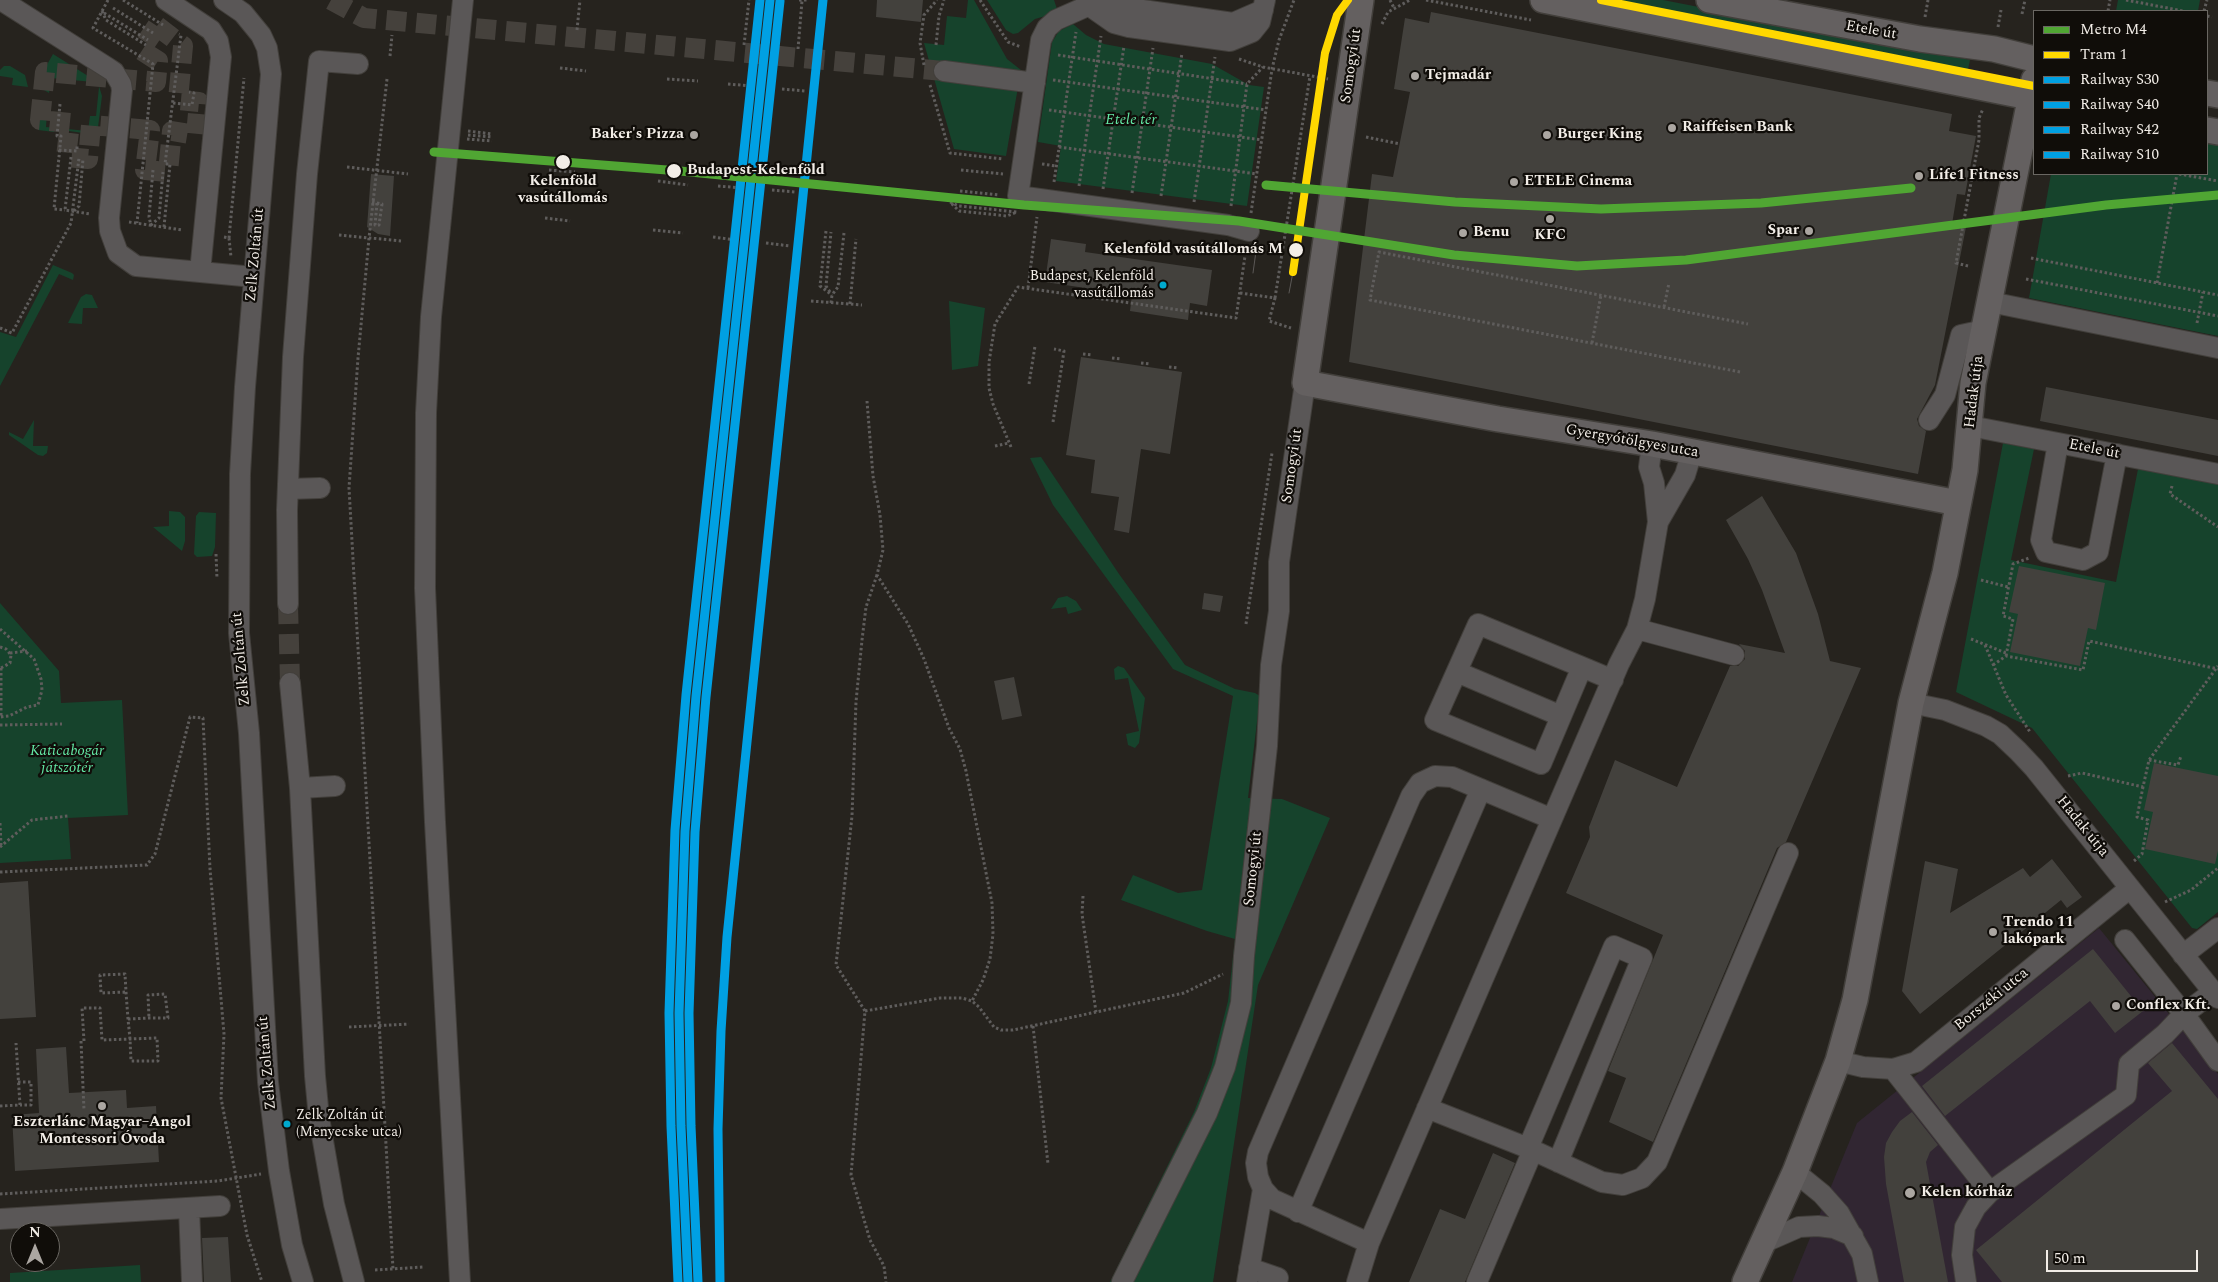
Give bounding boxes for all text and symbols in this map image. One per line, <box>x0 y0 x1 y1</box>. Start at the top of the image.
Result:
legend <box>2033 10 2208 175</box>
street label: Etele út <box>1844 18 1898 44</box>
text: Metro M4 <box>2080 18 2147 41</box>
street label: Somogyi út <box>1338 28 1366 104</box>
text: Tram 1 <box>2080 43 2127 66</box>
place label: Tejmadár <box>1425 67 1491 85</box>
text: Railway S30 <box>2080 68 2159 91</box>
marker: Tejmadár <box>1409 70 1421 82</box>
text: Railway S40 <box>2080 93 2159 116</box>
park label: Etele tér <box>1105 112 1157 130</box>
text: Railway S42 <box>2080 118 2159 141</box>
place label: Raiffeisen Bank <box>1682 119 1793 137</box>
marker: Raiffeisen Bank <box>1666 122 1678 134</box>
place label: Baker's Pizza <box>591 126 684 144</box>
place label: Burger King <box>1557 126 1642 144</box>
marker: Baker's Pizza <box>688 129 700 141</box>
marker: Burger King <box>1541 129 1553 141</box>
text: Railway S10 <box>2080 143 2159 166</box>
marker: Kelenföld vasútállomás <box>554 153 572 171</box>
marker: Budapest-Kelenföld <box>665 162 683 180</box>
place label: Budapest-Kelenföld <box>687 162 825 180</box>
place label: Life1 Fitness <box>1929 167 2019 185</box>
marker: Life1 Fitness <box>1913 170 1925 182</box>
place label: Kelenföld vasútállomás <box>518 173 608 208</box>
place label: ETELE Cinema <box>1524 173 1632 191</box>
marker: ETELE Cinema <box>1508 176 1520 188</box>
street label: Zelk Zoltán út <box>243 207 269 303</box>
marker: KFC <box>1544 213 1556 225</box>
place label: Spar <box>1767 222 1799 240</box>
place label: Benu <box>1473 224 1509 242</box>
marker: Spar <box>1803 225 1815 237</box>
marker: Benu <box>1457 227 1469 239</box>
place label: KFC <box>1534 227 1566 245</box>
place label: Kelenföld vasútállomás M <box>1103 241 1283 259</box>
marker: Kelenföld vasútállomás M <box>1287 241 1305 259</box>
place label: Budapest, Kelenföld vasútállomás <box>1030 269 1154 302</box>
marker: Budapest, Kelenföld vasútállomás <box>1158 280 1168 290</box>
street label: Hadak útja <box>1962 355 1988 429</box>
street label: Gyergyótölgyes utca <box>1564 421 1700 463</box>
street label: Somogyi út <box>1279 428 1307 504</box>
street label: Etele út <box>2067 436 2121 464</box>
street label: Zelk Zoltán út <box>229 611 255 707</box>
park label: Katicabogár játszótér <box>30 743 104 778</box>
street label: Hadak útja <box>2052 793 2112 861</box>
street label: Somogyi út <box>1241 831 1267 907</box>
place label: Trendo 11 lakópark <box>2003 914 2074 949</box>
marker: Trendo 11 lakópark <box>1987 926 1999 938</box>
street label: Borszéki utca <box>1952 965 2032 1035</box>
place label: Conflex Kft. <box>2126 997 2211 1015</box>
marker: Conflex Kft. <box>2110 1000 2122 1012</box>
street label: Zelk Zoltán út <box>255 1015 281 1111</box>
marker: Eszterlánc Magyar–Angol Montessori Óvoda <box>96 1100 108 1112</box>
place label: Zelk Zoltán út (Menyecske utca) <box>296 1108 402 1140</box>
place label: Eszterlánc Magyar–Angol Montessori Óvoda <box>13 1114 191 1149</box>
marker: Zelk Zoltán út (Menyecske utca) <box>282 1119 292 1129</box>
place label: Kelen kórház <box>1921 1184 2013 1202</box>
marker: Kelen kórház <box>1903 1186 1917 1200</box>
north arrow <box>10 1222 60 1272</box>
text: N <box>29 1222 41 1243</box>
scale bar <box>2048 1240 2200 1272</box>
text: 50 m <box>2054 1247 2086 1270</box>

